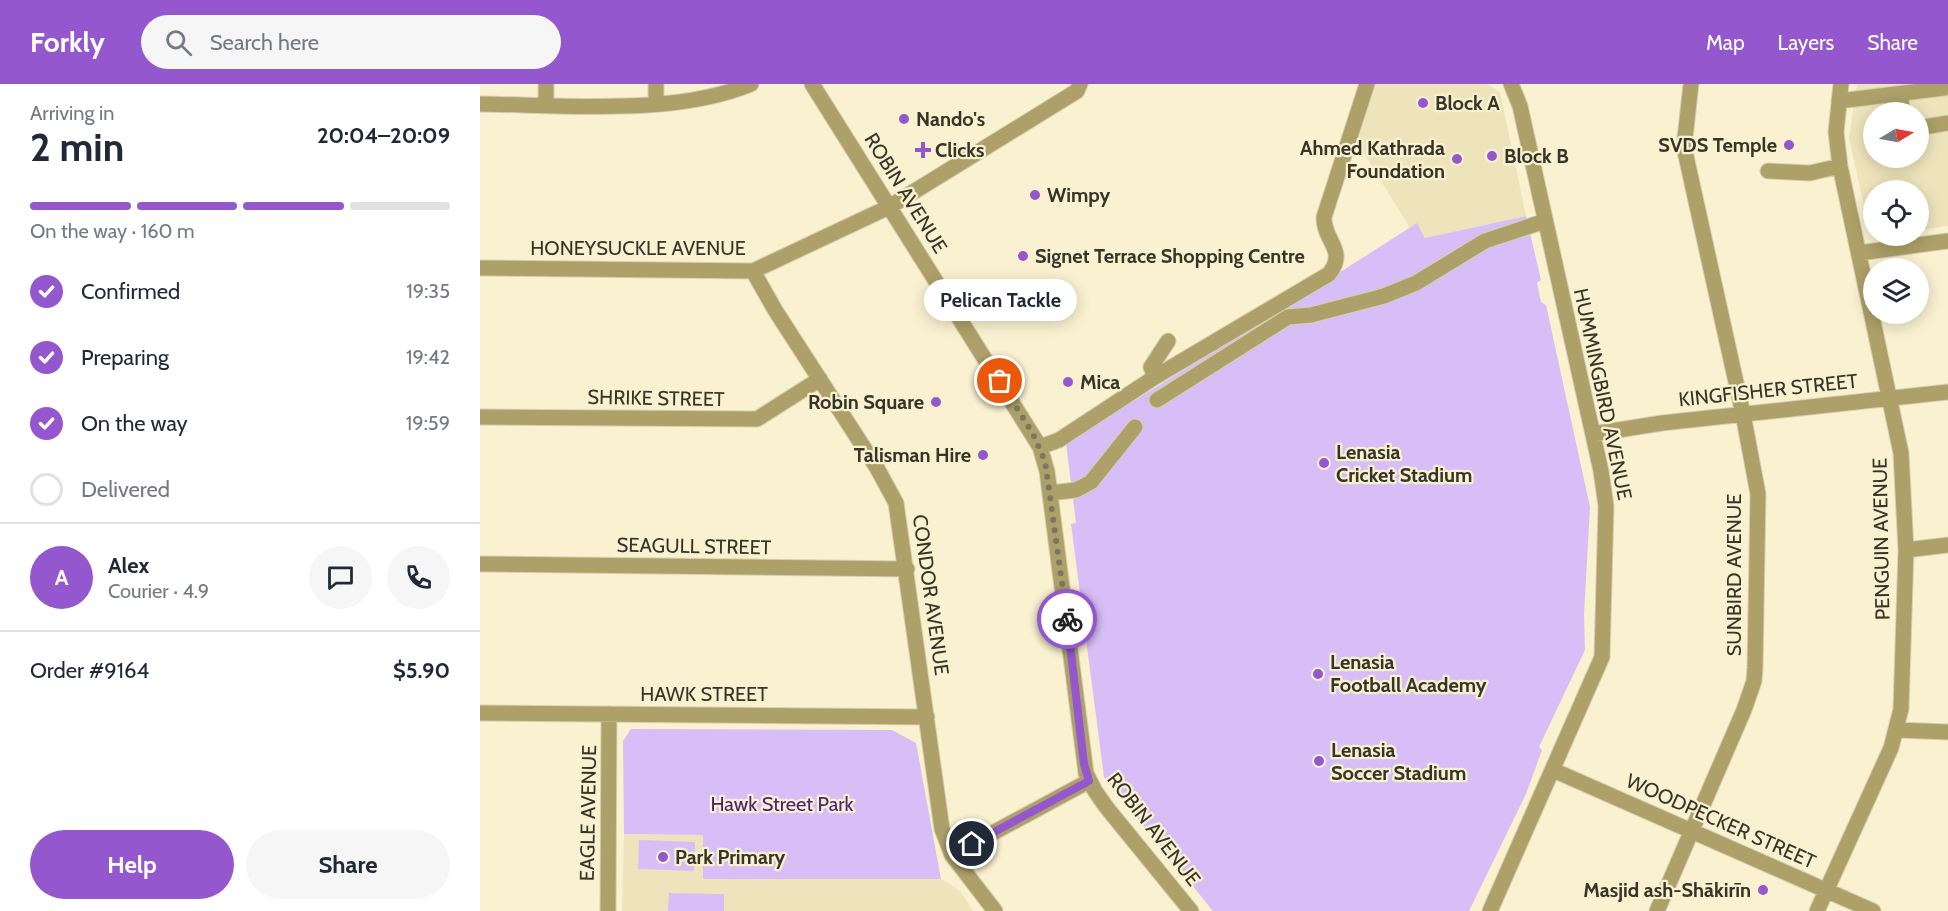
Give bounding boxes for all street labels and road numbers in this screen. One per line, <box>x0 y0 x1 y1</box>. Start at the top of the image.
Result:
street label: ROBIN AVENUE <box>859 128 953 258</box>
street label: HONEYSUCKLE AVENUE <box>530 236 746 260</box>
street label: HUMMINGBIRD AVENUE <box>1569 286 1637 502</box>
street label: KINGFISHER STREET <box>1677 369 1859 411</box>
street label: SHRIKE STREET <box>587 385 725 411</box>
street label: PENGUIN AVENUE <box>1868 458 1894 620</box>
street label: SUNBIRD AVENUE <box>1722 494 1746 656</box>
street label: CONDOR AVENUE <box>908 513 954 677</box>
street label: SEAGULL STREET <box>617 533 772 559</box>
street label: HAWK STREET <box>640 682 768 706</box>
street label: EAGLE AVENUE <box>575 745 601 881</box>
street label: ROBIN AVENUE <box>1102 767 1206 891</box>
street label: WOODPECKER STREET <box>1623 768 1820 874</box>

